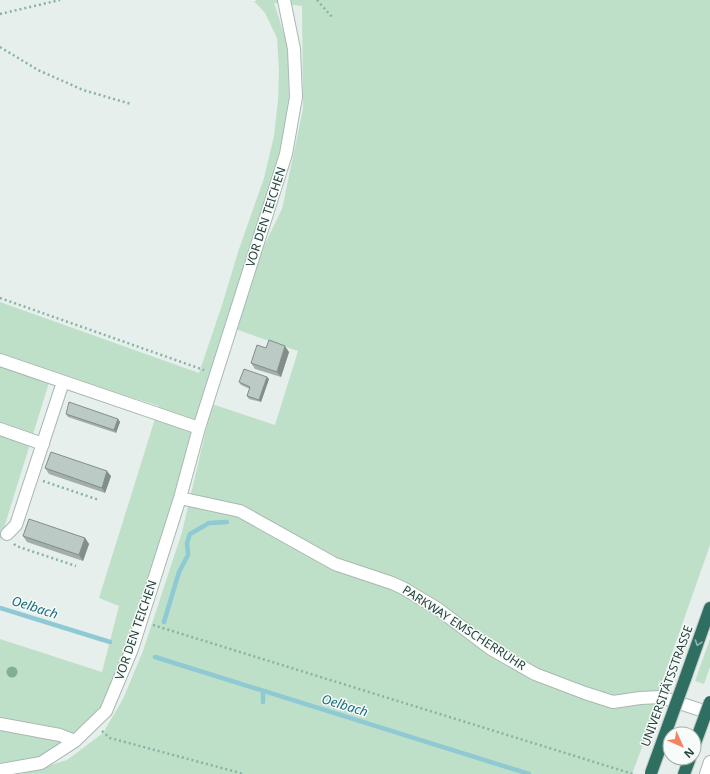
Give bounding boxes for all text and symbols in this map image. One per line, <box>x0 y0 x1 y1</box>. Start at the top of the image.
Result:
street label: VOR DEN TEICHEN <box>241 165 290 269</box>
street label: VOR DEN TEICHEN <box>110 578 161 682</box>
street label: PARKWAY EMSCHERRUHR <box>399 581 530 674</box>
water label: Oelbach <box>10 591 60 623</box>
street label: UNIVERSITÄTSSTRASSE <box>637 623 696 749</box>
one-way arrow <box>694 640 702 647</box>
water label: Oelbach <box>320 689 370 721</box>
north arrow <box>662 726 702 766</box>
text: N <box>681 745 698 762</box>

